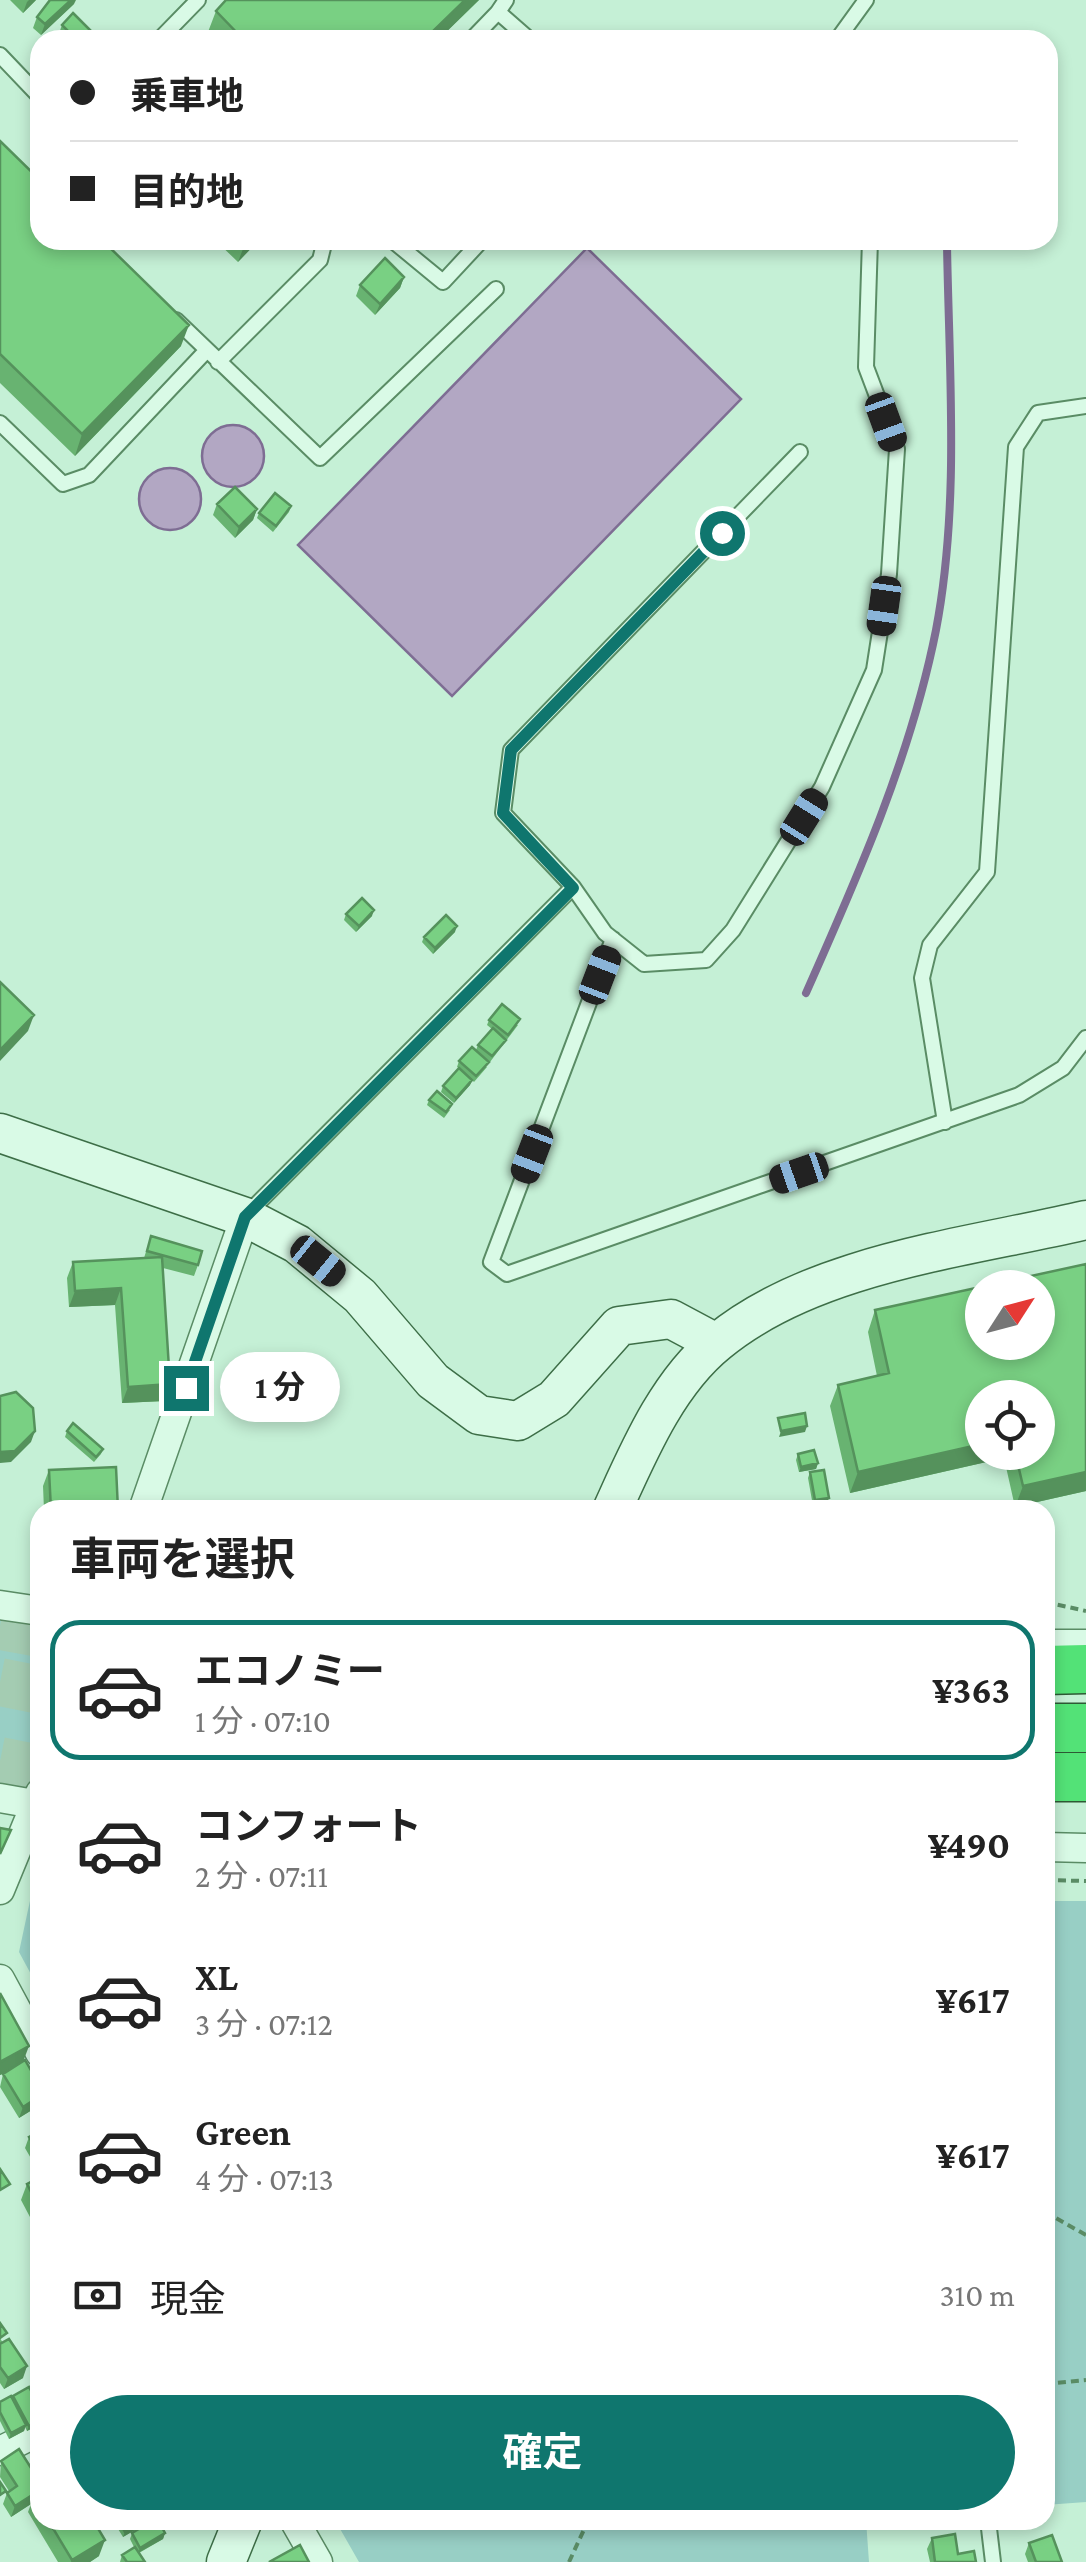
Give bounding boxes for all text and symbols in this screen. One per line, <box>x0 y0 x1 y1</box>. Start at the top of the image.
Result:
text: 乗車地 <box>130 75 244 117</box>
text: 目的地 <box>130 171 244 213</box>
car <box>862 389 910 455</box>
route start <box>700 511 745 556</box>
car <box>865 574 903 638</box>
car <box>775 784 833 850</box>
car <box>575 942 625 1008</box>
car <box>507 1121 557 1187</box>
car <box>766 1149 832 1197</box>
car <box>285 1230 351 1292</box>
north arrow <box>965 1270 1055 1360</box>
map controls <box>965 1270 1055 1470</box>
callout: 1 分 <box>221 1353 341 1423</box>
route end <box>164 1366 209 1411</box>
text: 1 分 <box>255 1369 305 1405</box>
button: locate <box>965 1380 1055 1470</box>
text: 車両を選択 <box>70 1535 295 1585</box>
icon: car <box>75 1645 165 1735</box>
text: エコノミー <box>195 1650 385 1692</box>
text: ¥363 <box>932 1669 1010 1711</box>
text: 1 分 · 07:10 <box>195 1703 331 1739</box>
icon: car <box>75 1800 165 1890</box>
text: コンフォート <box>195 1805 422 1847</box>
text: ¥490 <box>928 1824 1010 1866</box>
text: 2 分 · 07:11 <box>195 1858 328 1894</box>
icon: car <box>75 1955 165 2045</box>
text: XL <box>195 1956 238 1998</box>
text: ¥617 <box>936 1979 1010 2021</box>
text: 3 分 · 07:12 <box>195 2006 333 2042</box>
icon: car <box>75 2110 165 2200</box>
text: Green <box>195 2111 291 2153</box>
text: ¥617 <box>936 2134 1010 2176</box>
text: 4 分 · 07:13 <box>195 2161 334 2197</box>
icon: cash <box>70 2268 125 2323</box>
text: 310 m <box>939 2277 1015 2313</box>
text: 現金 <box>150 2278 226 2320</box>
button: 確定 <box>70 2395 1015 2510</box>

